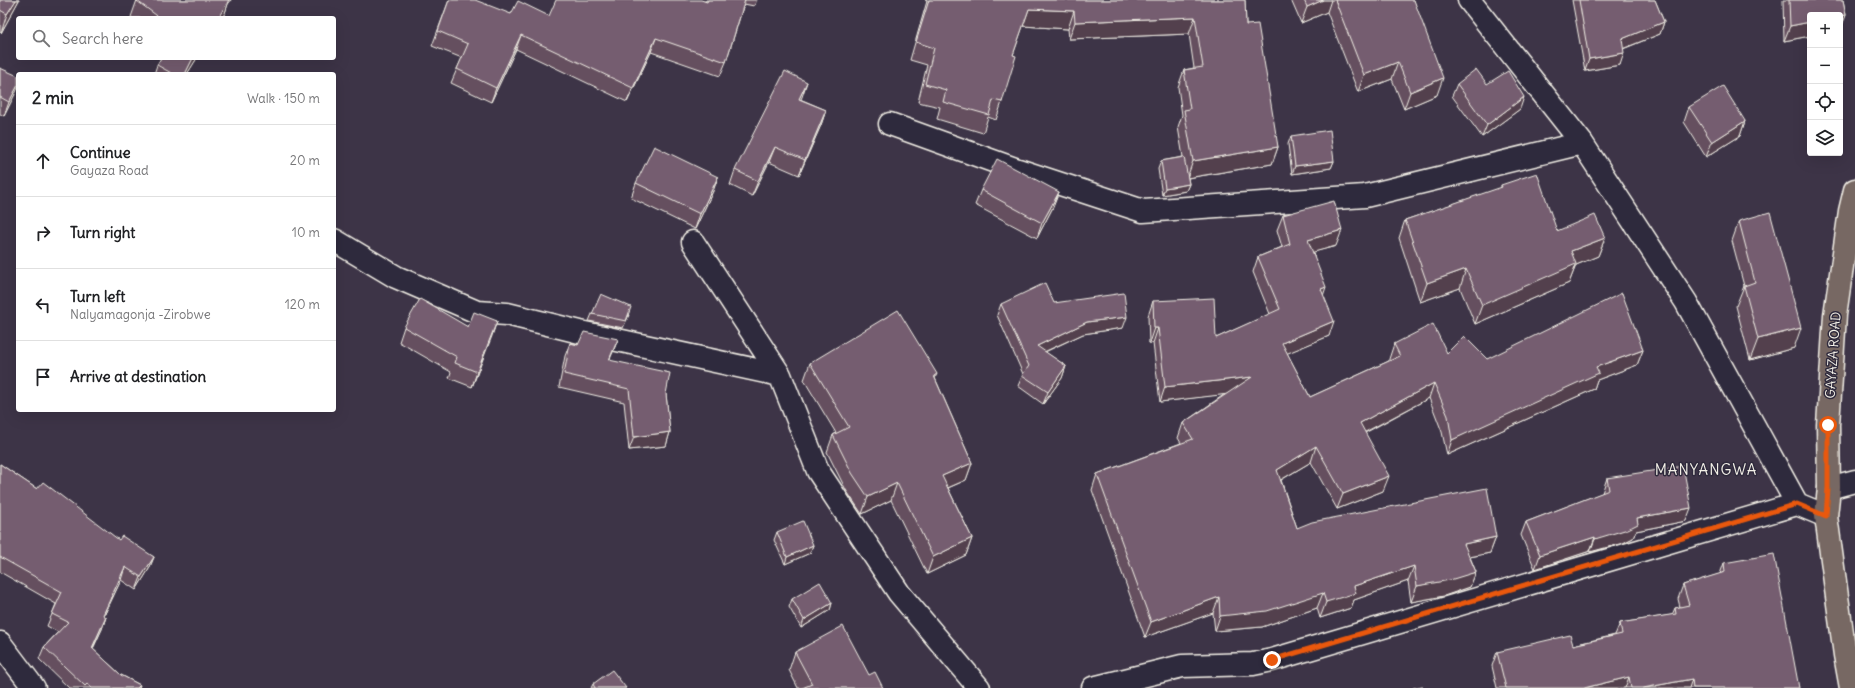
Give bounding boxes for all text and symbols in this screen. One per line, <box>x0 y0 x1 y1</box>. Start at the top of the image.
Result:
map controls <box>1807 12 1843 156</box>
button: + <box>1807 12 1843 48</box>
search box <box>16 16 336 60</box>
icon: search <box>30 27 52 49</box>
text: Search here <box>62 29 143 48</box>
button: − <box>1807 48 1843 84</box>
button: locate <box>1807 84 1843 120</box>
text: 2 min <box>32 87 74 109</box>
text: Walk · 150 m <box>247 90 320 107</box>
button: layers <box>1807 120 1843 156</box>
text: Continue <box>70 143 131 162</box>
icon: ahead <box>32 150 54 172</box>
text: 20 m <box>290 152 320 169</box>
text: Gayaza Road <box>70 162 149 179</box>
icon: right <box>32 222 54 244</box>
text: Turn right <box>70 223 135 242</box>
text: 10 m <box>292 224 320 241</box>
text: Turn left <box>70 287 125 306</box>
icon: left <box>32 294 54 316</box>
text: 120 m <box>285 296 320 313</box>
text: Nalyamagonja -Zirobwe <box>70 306 211 323</box>
street label: GAYAZA ROAD <box>1821 311 1845 399</box>
icon: arrive <box>32 366 54 388</box>
text: Arrive at destination <box>70 367 206 386</box>
route start <box>1819 416 1837 434</box>
district label: MANYANGWA <box>1655 460 1757 479</box>
route end <box>1263 651 1281 669</box>

